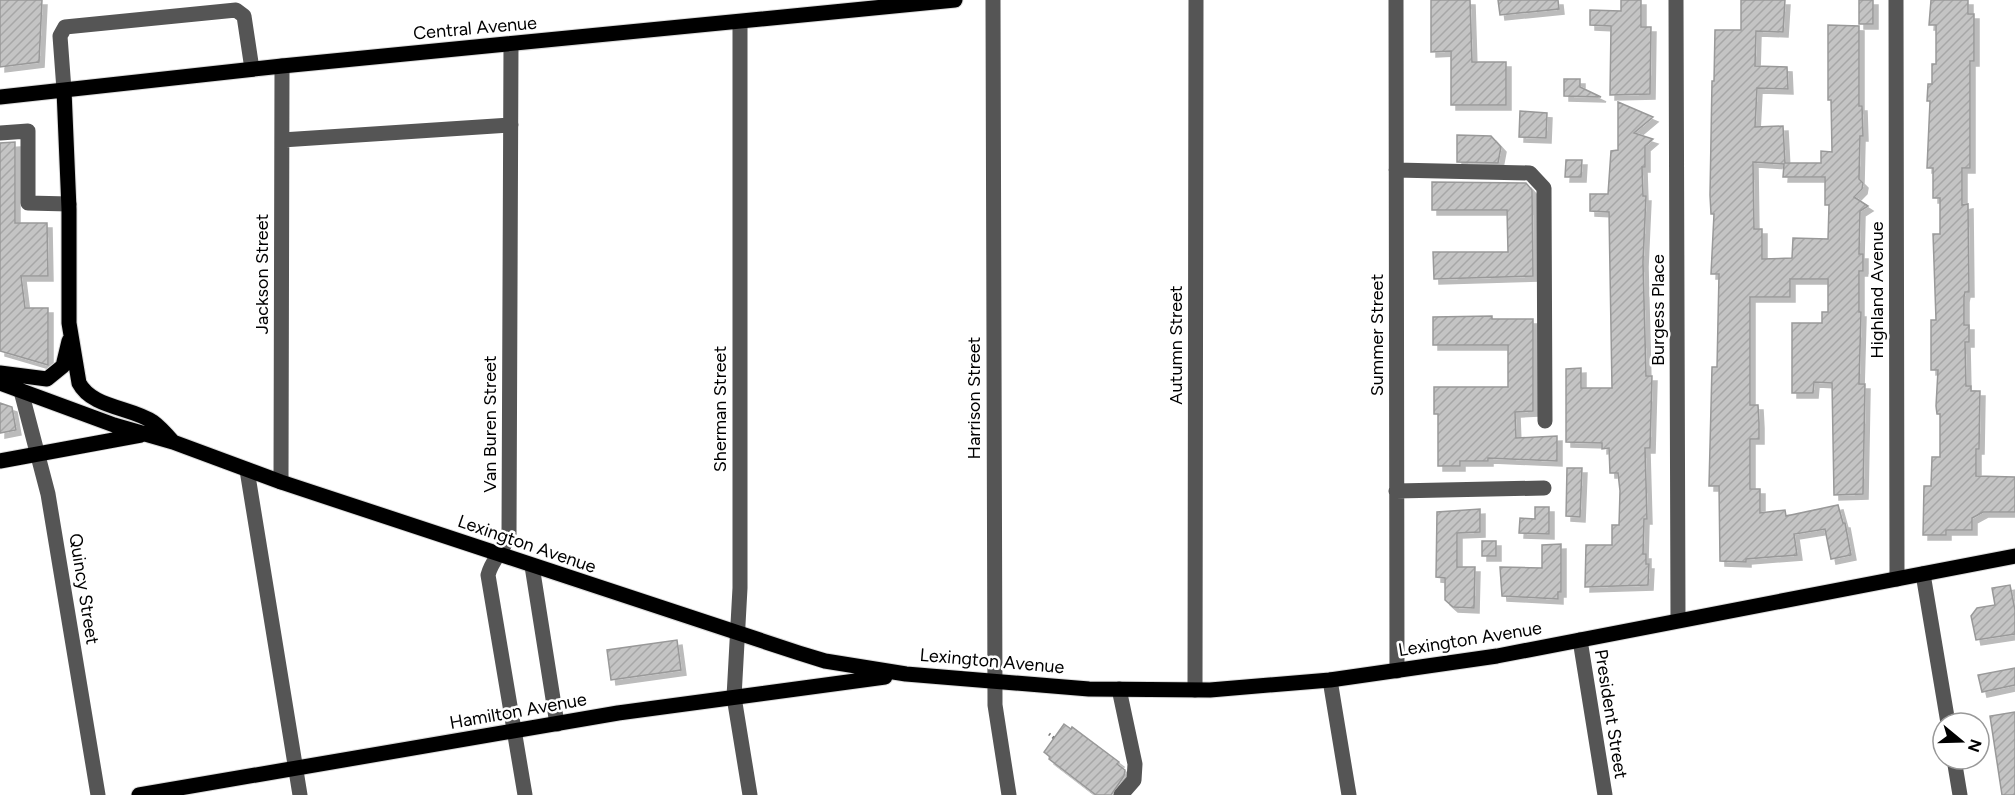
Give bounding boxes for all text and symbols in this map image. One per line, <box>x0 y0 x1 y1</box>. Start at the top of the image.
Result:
street label: Central Avenue <box>412 12 538 44</box>
street label: Jackson Street <box>251 213 273 334</box>
street label: Highland Avenue <box>1866 221 1888 359</box>
street label: Burgess Place <box>1647 254 1669 366</box>
street label: Summer Street <box>1366 274 1388 396</box>
street label: Autumn Street <box>1165 285 1187 405</box>
street label: Harrison Street <box>963 336 985 459</box>
street label: Sherman Street <box>709 346 731 472</box>
street label: Van Buren Street <box>479 355 501 493</box>
street label: Lexington Avenue <box>455 510 599 578</box>
street label: Quincy Street <box>64 532 104 646</box>
street label: Lexington Avenue <box>1397 617 1543 661</box>
street label: Lexington Avenue <box>919 644 1065 678</box>
street label: President Street <box>1590 648 1632 781</box>
street label: Hamilton Avenue <box>448 688 588 734</box>
north arrow <box>1931 711 1991 771</box>
text: N <box>1964 737 1986 755</box>

